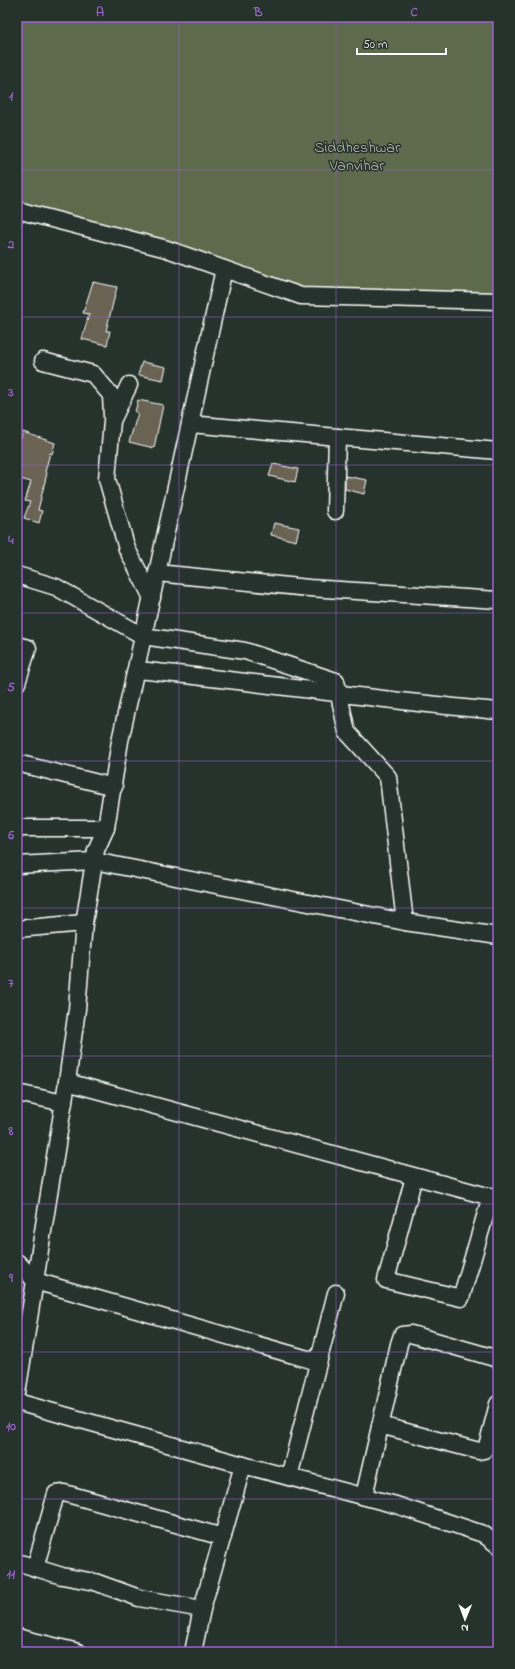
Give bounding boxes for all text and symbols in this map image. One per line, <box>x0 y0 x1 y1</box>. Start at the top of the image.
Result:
text: A <box>96 3 104 22</box>
text: B <box>253 3 263 22</box>
text: C <box>410 3 418 22</box>
scale bar <box>357 30 446 56</box>
text: 50 m <box>363 36 387 54</box>
text: 1 <box>9 87 14 106</box>
park label: Siddheshwar Vanvihar <box>314 136 400 178</box>
text: 2 <box>7 235 15 254</box>
text: 3 <box>7 383 14 402</box>
text: 4 <box>7 531 14 550</box>
text: 5 <box>7 678 15 697</box>
text: 6 <box>7 826 14 845</box>
text: 7 <box>8 974 14 993</box>
text: 8 <box>8 1122 14 1141</box>
text: 9 <box>8 1269 14 1288</box>
text: 10 <box>6 1417 16 1436</box>
text: 11 <box>7 1565 16 1584</box>
north arrow <box>445 1599 485 1639</box>
text: N <box>461 1620 469 1636</box>

